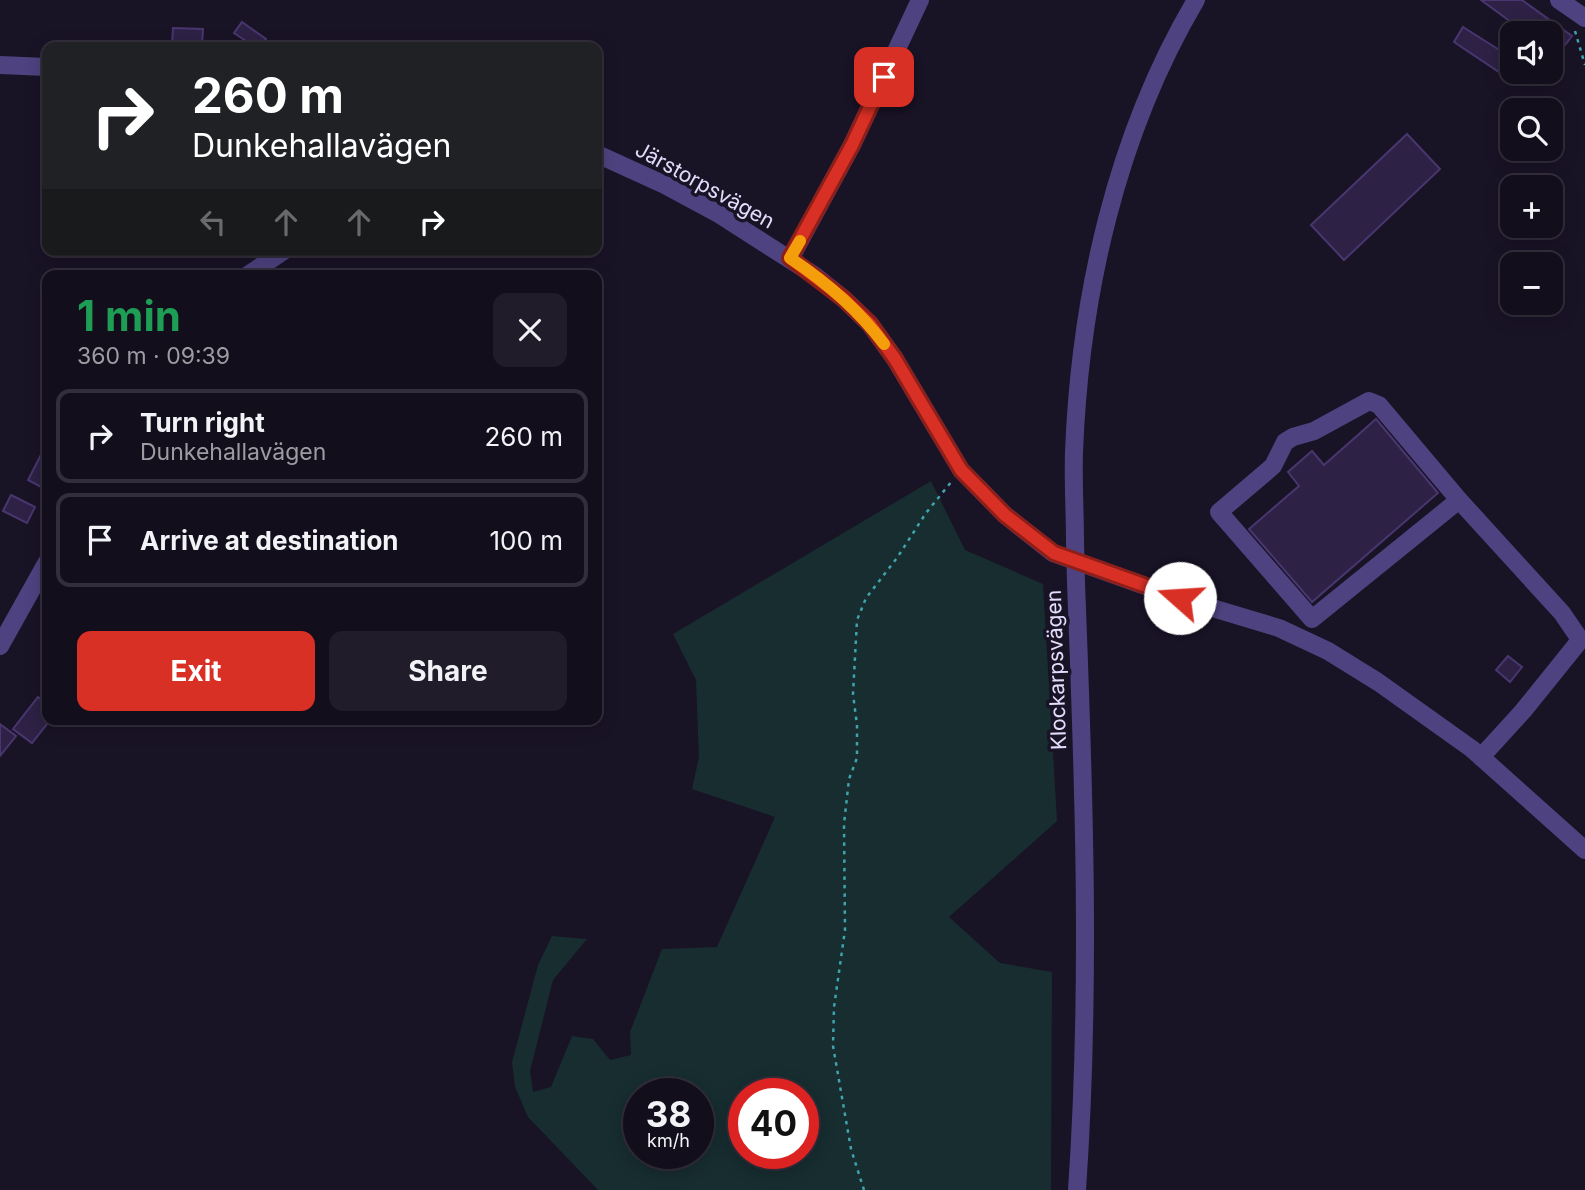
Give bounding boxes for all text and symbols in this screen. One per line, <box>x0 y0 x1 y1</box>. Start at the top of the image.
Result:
map controls <box>1500 21 1563 315</box>
button: sound <box>1500 21 1563 84</box>
pin <box>854 47 914 107</box>
icon: arrive <box>865 58 903 96</box>
text: 260 m <box>192 66 344 125</box>
icon: right <box>77 70 168 161</box>
button: search <box>1500 98 1563 161</box>
text: Dunkehallavägen <box>192 126 451 165</box>
street label: Järstorpsvägen <box>631 136 779 234</box>
button: + <box>1500 175 1563 238</box>
icon: left <box>194 203 232 241</box>
icon: ahead <box>267 203 305 241</box>
icon: ahead <box>340 203 378 241</box>
icon: right <box>413 203 451 241</box>
button: − <box>1500 252 1563 315</box>
text: 1 min <box>77 290 181 341</box>
button: close <box>493 293 567 367</box>
text: 360 m · 09:39 <box>77 342 230 370</box>
text: Turn right <box>140 407 265 438</box>
icon: right <box>81 417 119 455</box>
text: 260 m <box>485 421 563 452</box>
text: Dunkehallavägen <box>140 438 326 466</box>
icon: arrive <box>81 521 119 559</box>
text: Arrive at destination <box>140 525 399 556</box>
text: 100 m <box>490 525 563 556</box>
position arrow <box>1143 561 1217 635</box>
street label: Klockarpsvägen <box>1041 589 1071 751</box>
button: Exit <box>77 631 315 711</box>
button: Share <box>329 631 567 711</box>
speed limit sign: 40 <box>728 1078 819 1169</box>
text: 38 <box>646 1093 691 1135</box>
text: km/h <box>647 1130 690 1151</box>

